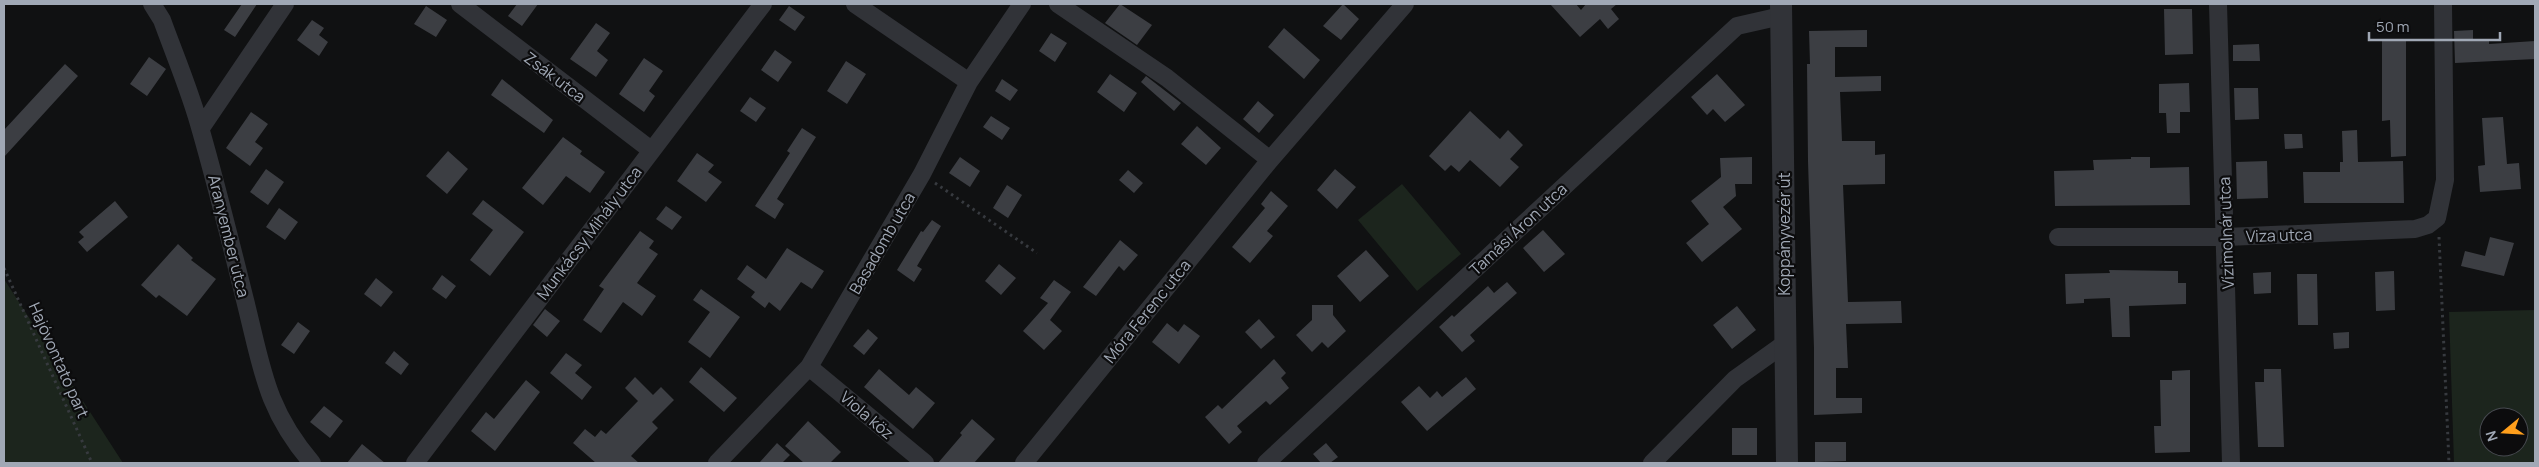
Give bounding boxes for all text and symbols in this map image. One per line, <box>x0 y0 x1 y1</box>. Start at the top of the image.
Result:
scale bar <box>2369 10 2500 42</box>
text: 50 m <box>2376 16 2410 37</box>
street label: Zsák utca <box>520 47 590 107</box>
street label: Munkácsy Mihály utca <box>531 162 647 304</box>
street label: Aranyember utca <box>203 172 255 300</box>
street label: Koppányvezér út <box>1773 172 1795 296</box>
street label: Vízimolnár utca <box>2213 176 2239 290</box>
street label: Tamási Áron utca <box>1464 178 1572 280</box>
street label: Basadomb utca <box>844 188 920 298</box>
street label: Viza utca <box>2245 223 2313 247</box>
street label: Móra Ferenc utca <box>1098 255 1196 367</box>
street label: Hajóvontató part <box>24 299 94 421</box>
street label: Viola köz <box>836 386 898 444</box>
north arrow <box>2479 407 2529 457</box>
text: N <box>2481 428 2502 444</box>

